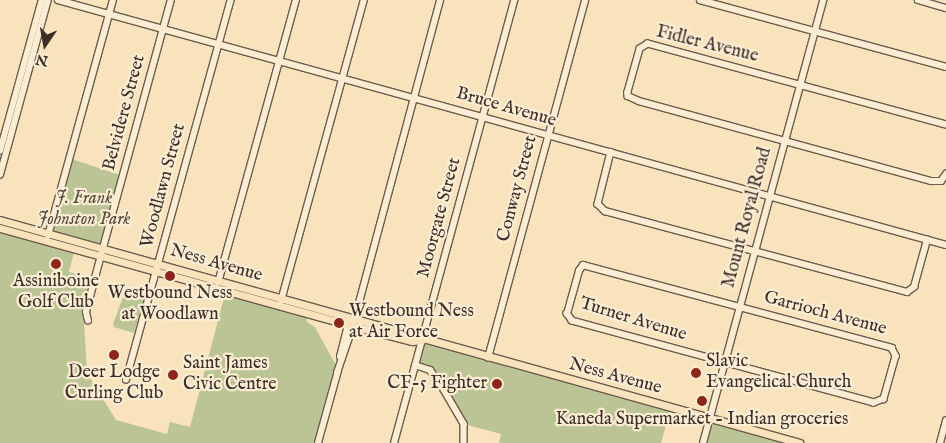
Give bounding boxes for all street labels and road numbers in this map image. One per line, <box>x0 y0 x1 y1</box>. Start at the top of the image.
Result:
street label: Fidler Avenue <box>654 22 760 68</box>
street label: Belvidere Street <box>99 53 151 173</box>
street label: Bruce Avenue <box>454 83 558 133</box>
street label: Woodlawn Street <box>137 122 191 250</box>
street label: Conway Street <box>493 134 543 244</box>
street label: Mount Royal Road <box>719 145 777 291</box>
street label: Moorgate Street <box>414 156 466 280</box>
street label: Ness Avenue <box>167 241 265 287</box>
street label: Garrioch Avenue <box>761 287 889 341</box>
street label: Turner Avenue <box>577 293 689 347</box>
street label: Ness Avenue <box>566 354 664 400</box>

